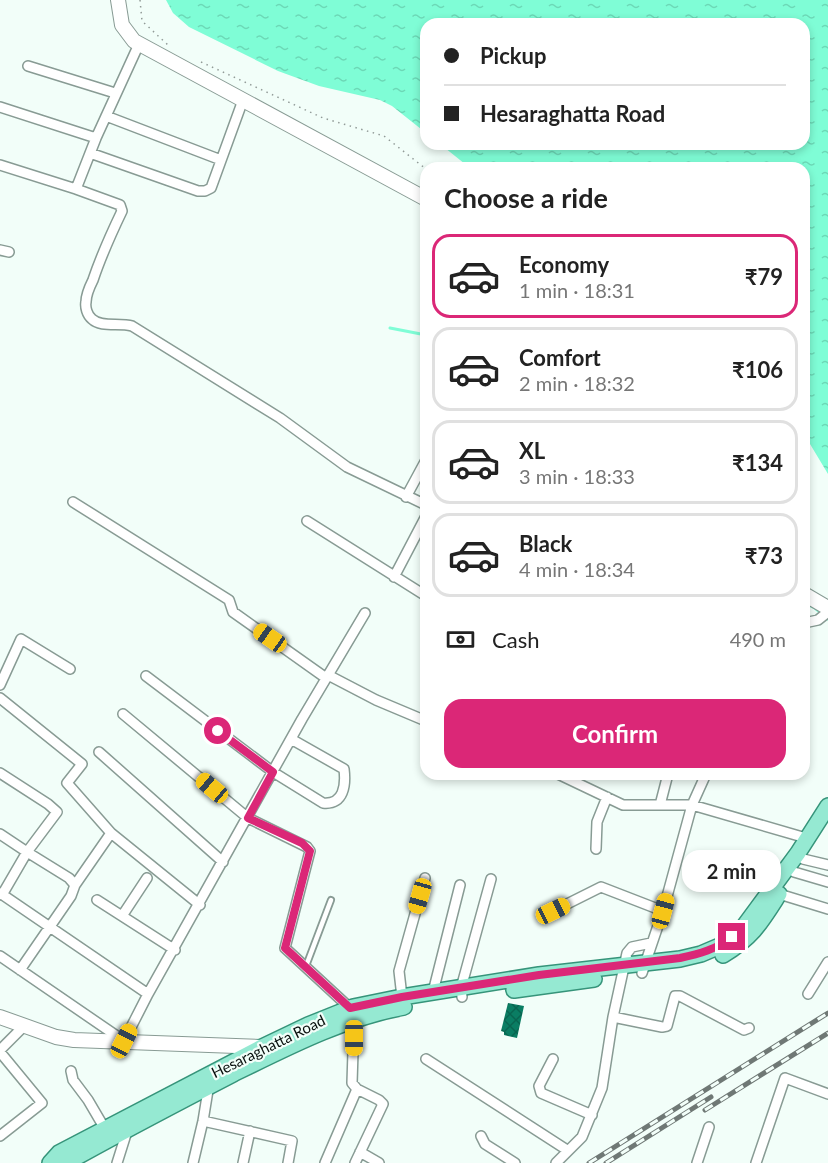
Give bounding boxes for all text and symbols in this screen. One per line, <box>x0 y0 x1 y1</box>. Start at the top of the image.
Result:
text: Pickup <box>480 42 546 69</box>
text: Hesaraghatta Road <box>480 100 665 127</box>
text: Choose a ride <box>444 181 608 214</box>
icon: car <box>447 249 501 303</box>
text: Economy <box>519 251 609 278</box>
text: ₹79 <box>745 263 783 290</box>
text: 1 min · 18:31 <box>519 278 635 302</box>
icon: car <box>447 342 501 396</box>
text: Comfort <box>519 344 601 371</box>
text: ₹106 <box>732 356 783 383</box>
text: 2 min · 18:32 <box>519 371 635 395</box>
icon: car <box>447 435 501 489</box>
text: XL <box>519 437 545 464</box>
text: ₹134 <box>732 449 783 476</box>
text: 3 min · 18:33 <box>519 464 635 488</box>
icon: car <box>447 528 501 582</box>
text: Black <box>519 530 572 557</box>
text: ₹73 <box>745 542 783 569</box>
text: 4 min · 18:34 <box>519 557 635 581</box>
car <box>250 620 290 656</box>
icon: cash <box>444 623 477 656</box>
text: Cash <box>492 626 539 653</box>
text: 490 m <box>730 627 786 651</box>
button: Confirm <box>444 699 786 768</box>
route start <box>204 717 231 744</box>
car <box>192 770 232 806</box>
callout: 2 min <box>682 850 782 892</box>
text: 2 min <box>707 859 756 883</box>
car <box>406 876 434 916</box>
car <box>650 891 676 931</box>
car <box>533 895 573 927</box>
route end <box>718 923 745 950</box>
street label: Hesaraghatta Road <box>208 1011 328 1081</box>
car <box>345 1020 363 1056</box>
car <box>108 1021 140 1061</box>

